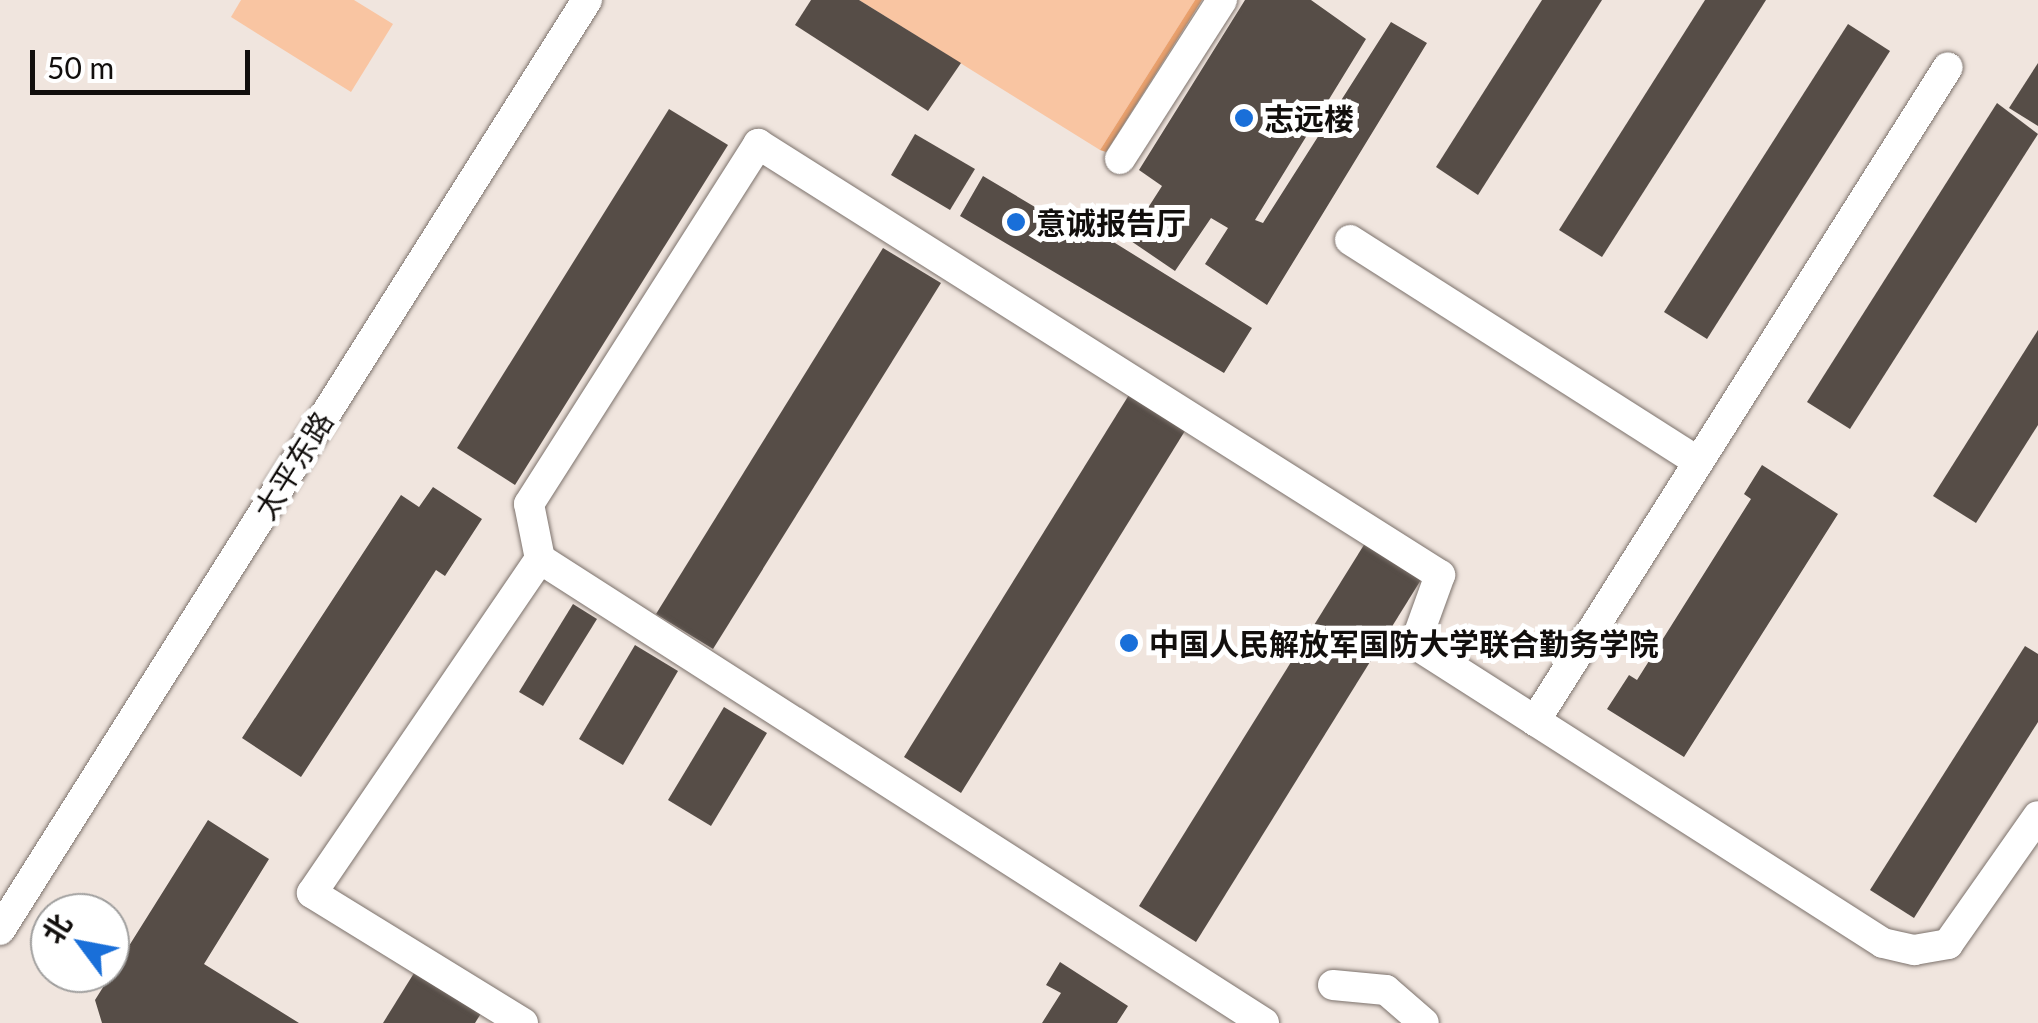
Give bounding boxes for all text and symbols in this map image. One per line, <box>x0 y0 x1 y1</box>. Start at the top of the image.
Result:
scale bar <box>35 30 255 92</box>
text: 50 m <box>47 49 114 85</box>
place label: 志远楼 <box>1264 100 1354 136</box>
marker: 志远楼 <box>1233 107 1255 129</box>
place label: 意诚报告厅 <box>1036 204 1186 240</box>
marker: 意诚报告厅 <box>1005 211 1027 233</box>
street label: 太平东路 <box>246 405 340 525</box>
place label: 中国人民解放军国防大学联合勤务学院 <box>1149 625 1659 661</box>
marker: 中国人民解放军国防大学联合勤务学院 <box>1118 632 1140 654</box>
north arrow <box>30 893 130 993</box>
text: 北 <box>34 907 78 949</box>

